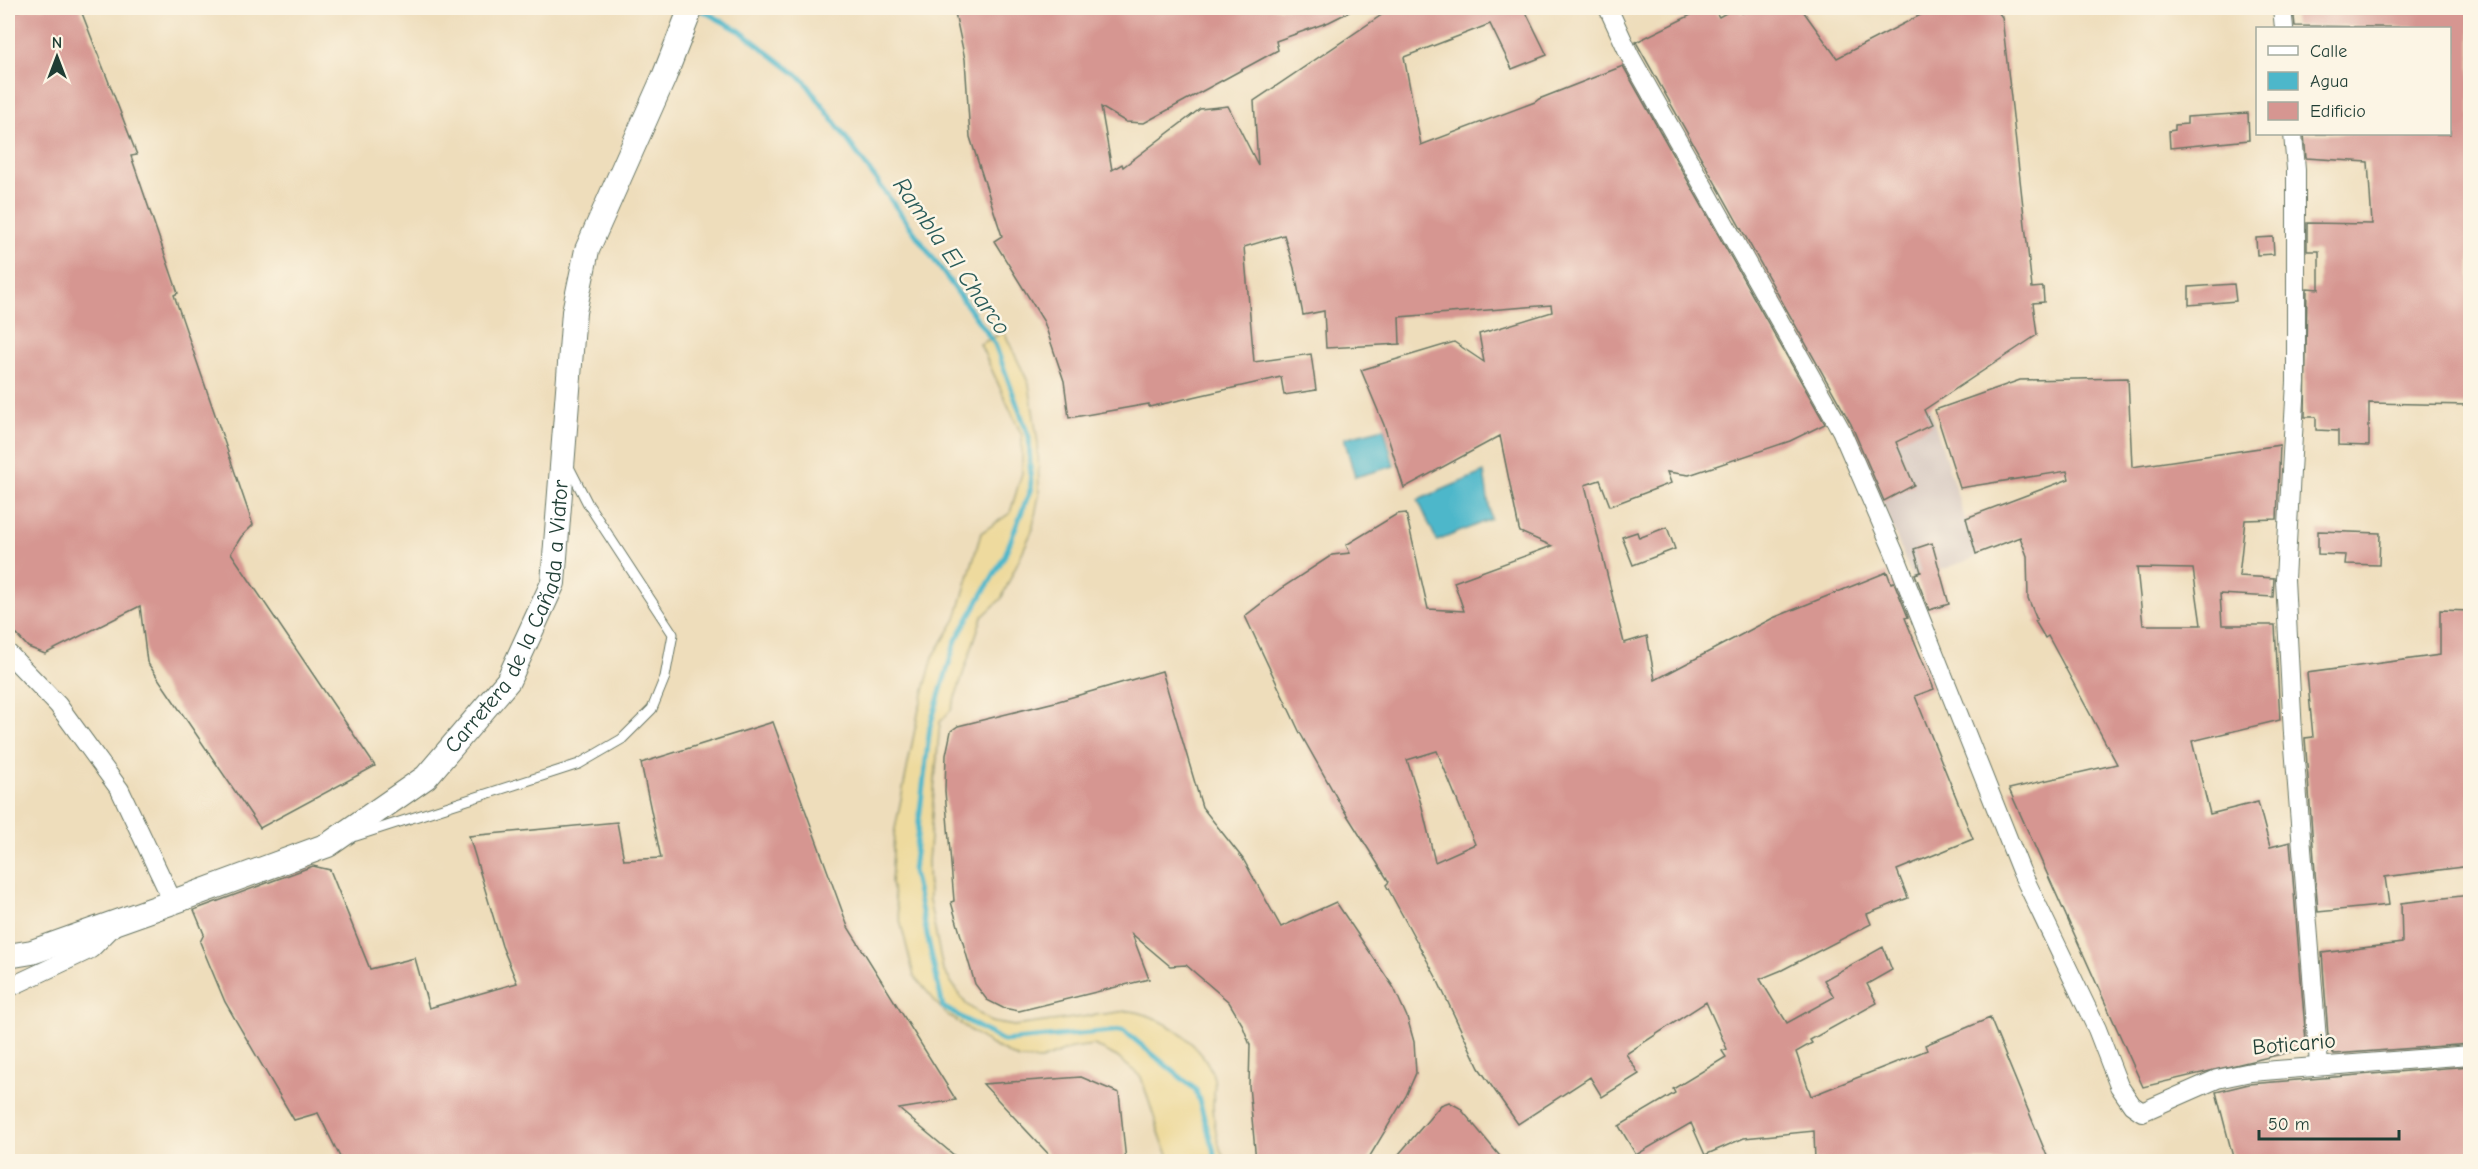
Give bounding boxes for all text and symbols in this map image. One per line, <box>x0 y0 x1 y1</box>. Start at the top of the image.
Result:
north arrow <box>27 27 87 87</box>
legend <box>2256 27 2451 135</box>
text: N <box>52 34 62 52</box>
text: Calle <box>2310 41 2347 62</box>
text: Agua <box>2310 71 2348 92</box>
text: Edificio <box>2310 101 2366 122</box>
water label: Rambla El Charco <box>887 172 1017 340</box>
street label: Carretera de la Cañada a Viator <box>439 478 574 758</box>
street label: Boticario <box>2251 1027 2337 1061</box>
scale bar <box>2259 1103 2398 1141</box>
text: 50 m <box>2268 1114 2310 1135</box>

